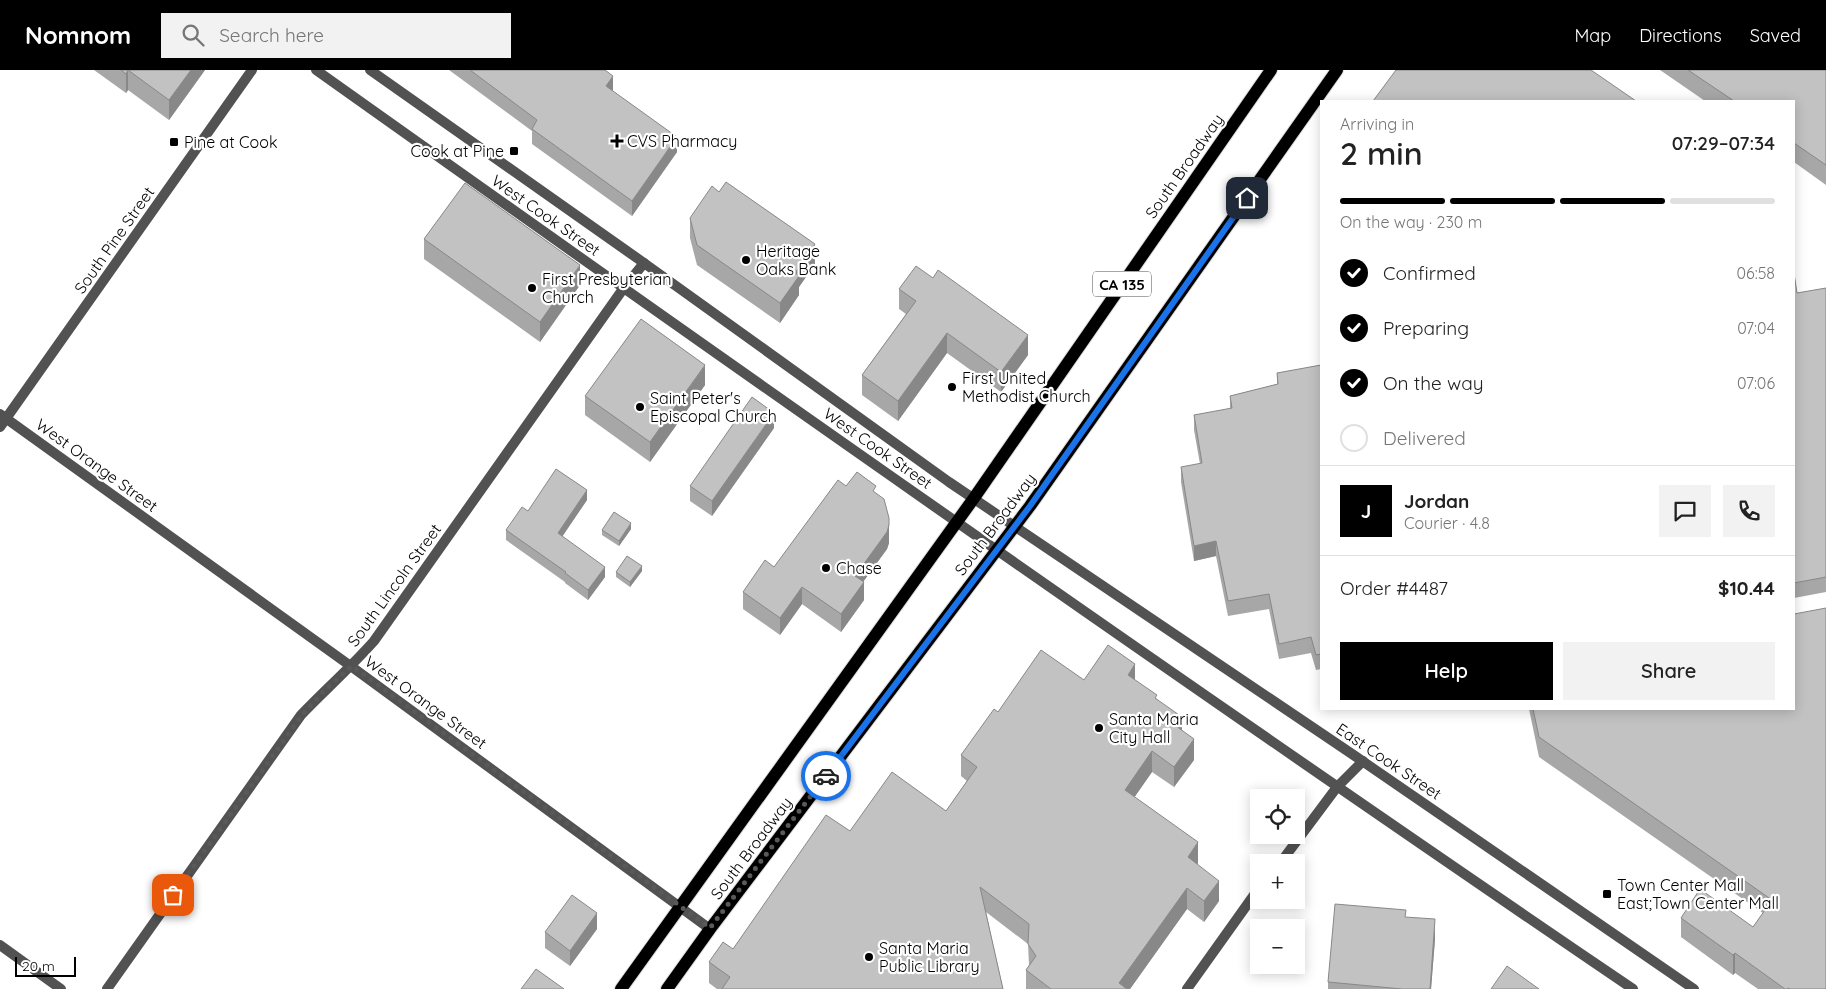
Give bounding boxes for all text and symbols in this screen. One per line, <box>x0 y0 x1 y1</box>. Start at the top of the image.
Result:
search box <box>161 13 511 58</box>
text: Nomnom <box>25 20 131 50</box>
icon: search <box>179 21 207 49</box>
text: Search here <box>219 23 324 47</box>
text: Map <box>1574 24 1611 47</box>
text: Directions <box>1639 24 1722 47</box>
text: Saved <box>1750 24 1801 47</box>
street label: South Broadway <box>1141 110 1227 222</box>
text: Arriving in <box>1340 114 1414 134</box>
place label: CVS Pharmacy <box>627 131 737 151</box>
text: 07:29–07:34 <box>1672 131 1775 155</box>
place label: Pine at Cook <box>184 132 277 152</box>
text: 2 min <box>1340 133 1423 173</box>
marker: CVS Pharmacy <box>611 135 623 147</box>
marker: Pine at Cook <box>168 136 180 148</box>
place label: Cook at Pine <box>411 141 504 161</box>
marker: Cook at Pine <box>508 145 520 157</box>
street label: West Cook Street <box>488 170 604 260</box>
pin <box>1226 177 1268 219</box>
street label: South Pine Street <box>70 183 158 297</box>
icon: home <box>1233 184 1261 212</box>
text: On the way · 230 m <box>1340 212 1482 232</box>
place label: Heritage Oaks Bank <box>756 241 836 279</box>
marker: Heritage Oaks Bank <box>740 254 752 266</box>
icon: check <box>1340 259 1368 287</box>
text: Confirmed <box>1383 261 1476 285</box>
text: 06:58 <box>1737 263 1775 283</box>
place label: First Presbyterian Church <box>542 269 672 307</box>
road number: CA 135 <box>1093 272 1151 296</box>
marker: First Presbyterian Church <box>526 282 538 294</box>
icon: check <box>1340 314 1368 342</box>
text: Preparing <box>1383 316 1469 340</box>
text: 07:04 <box>1737 318 1775 338</box>
place label: First United Methodist Church <box>962 368 1091 406</box>
icon: check <box>1340 369 1368 397</box>
text: On the way <box>1383 371 1484 395</box>
text: 07:06 <box>1737 373 1775 393</box>
marker: First United Methodist Church <box>946 381 958 393</box>
place label: Saint Peter's Episcopal Church <box>650 388 777 426</box>
marker: Saint Peter's Episcopal Church <box>634 401 646 413</box>
street label: West Cook Street <box>820 403 936 493</box>
street label: West Orange Street <box>32 414 162 516</box>
text: Delivered <box>1383 426 1466 450</box>
street label: South Broadway <box>950 469 1040 579</box>
button: chat <box>1659 485 1711 537</box>
button: phone <box>1723 485 1775 537</box>
text: Jordan <box>1404 489 1469 513</box>
text: J <box>1361 499 1371 523</box>
text: Courier · 4.8 <box>1404 513 1490 533</box>
street label: South Lincoln Street <box>343 520 445 650</box>
place label: Chase <box>836 558 882 578</box>
marker: Chase <box>820 562 832 574</box>
text: Order #4487 <box>1340 576 1448 600</box>
text: $10.44 <box>1718 576 1775 600</box>
button: Help <box>1340 642 1553 700</box>
button: Share <box>1563 642 1775 700</box>
street label: West Orange Street <box>361 651 491 753</box>
place label: Santa Maria City Hall <box>1109 709 1199 747</box>
street label: East Cook Street <box>1333 718 1445 804</box>
marker: Santa Maria City Hall <box>1093 722 1105 734</box>
courier <box>801 751 851 801</box>
icon: car <box>812 762 840 790</box>
map controls <box>1250 789 1305 974</box>
button: locate <box>1250 789 1305 844</box>
street label: South Broadway <box>706 793 796 903</box>
button: + <box>1250 854 1305 909</box>
pin <box>152 874 194 916</box>
place label: Town Center Mall East;Town Center Mall <box>1617 875 1779 913</box>
icon: bag <box>159 881 187 909</box>
marker: Town Center Mall East;Town Center Mall <box>1601 888 1613 900</box>
button: − <box>1250 919 1305 974</box>
place label: Santa Maria Public Library <box>879 938 980 976</box>
marker: Santa Maria Public Library <box>863 951 875 963</box>
scale bar <box>15 954 76 977</box>
text: 20 m <box>22 957 55 975</box>

